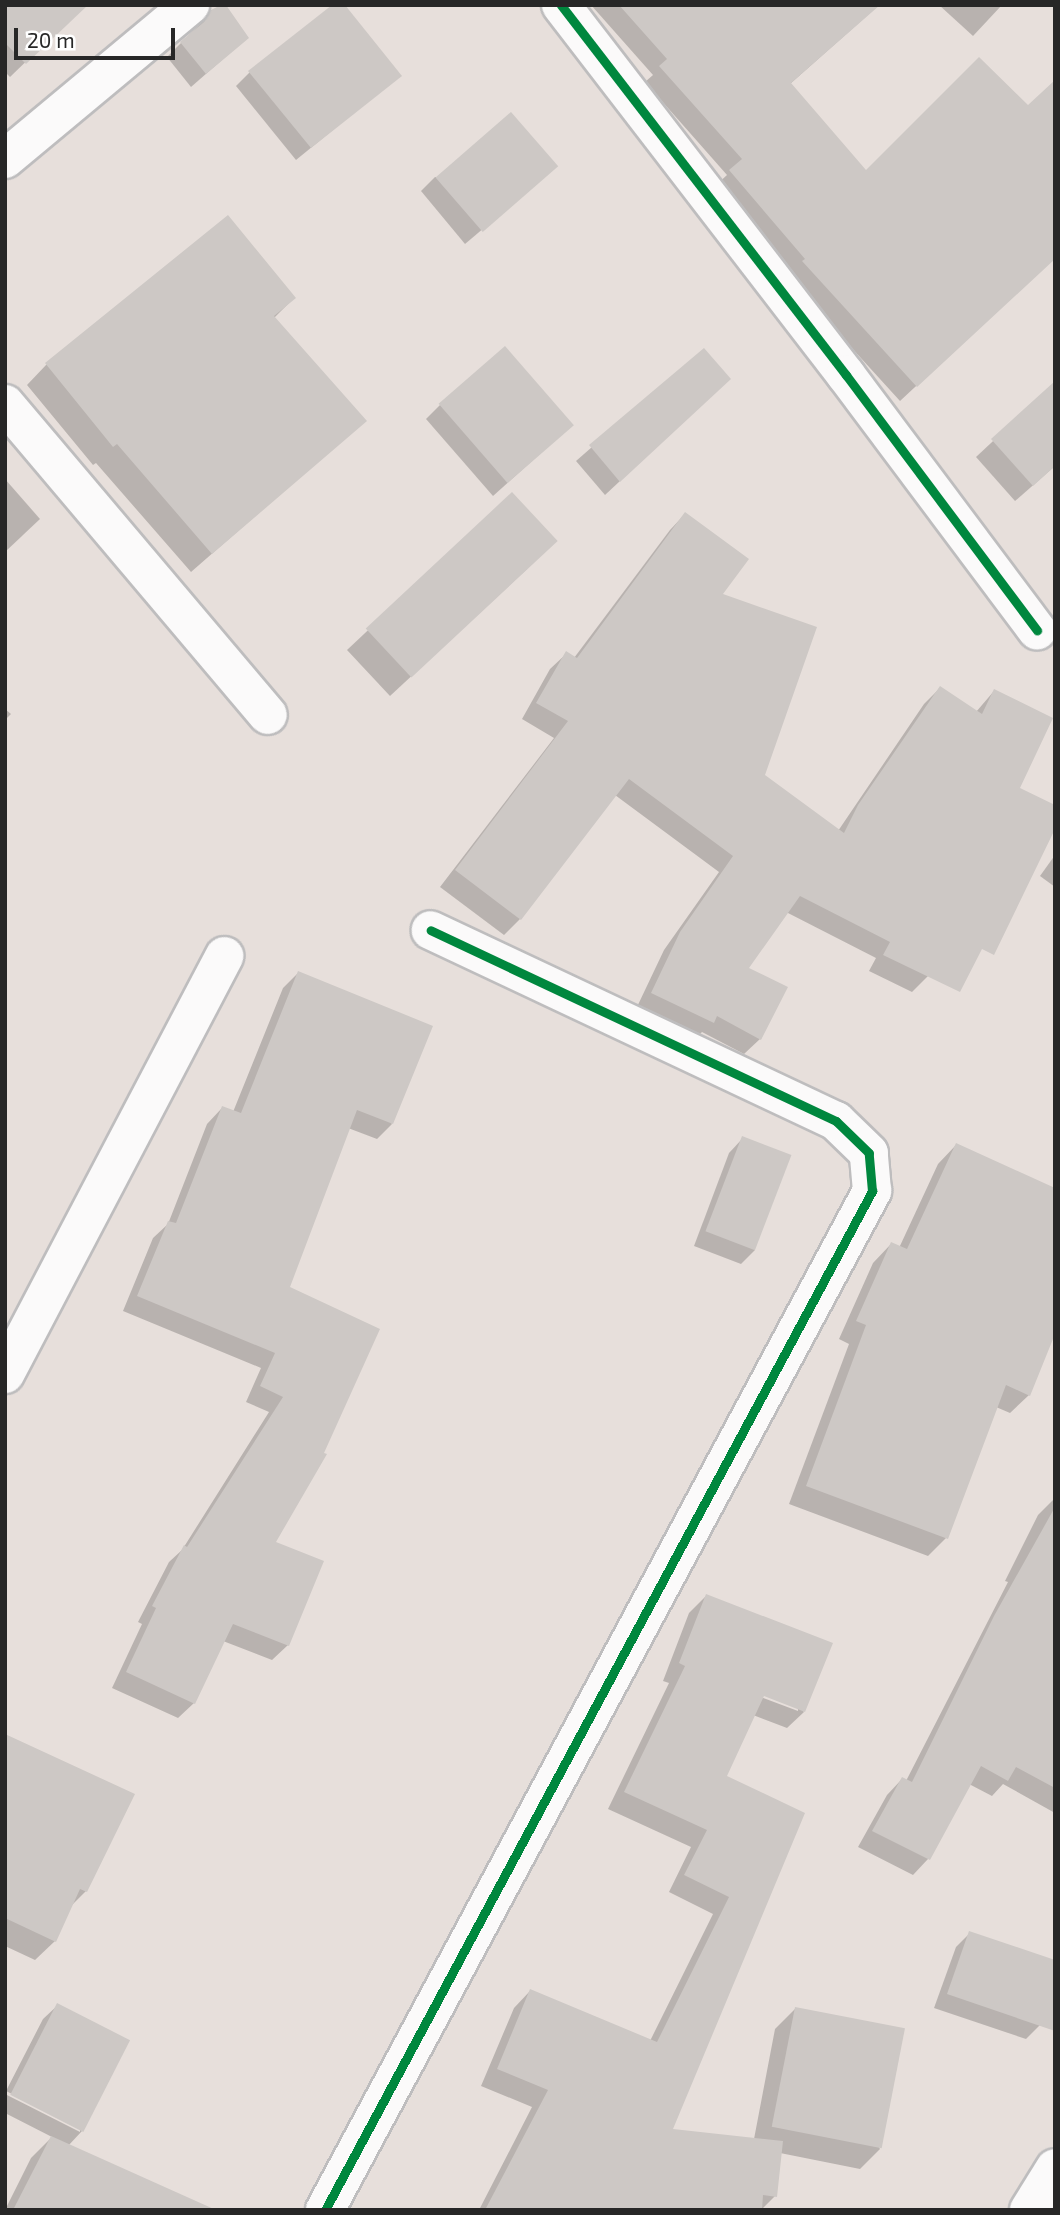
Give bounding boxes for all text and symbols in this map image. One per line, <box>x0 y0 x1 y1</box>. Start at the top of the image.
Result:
scale bar <box>18 14 178 58</box>
text: 20 m <box>27 27 75 52</box>

